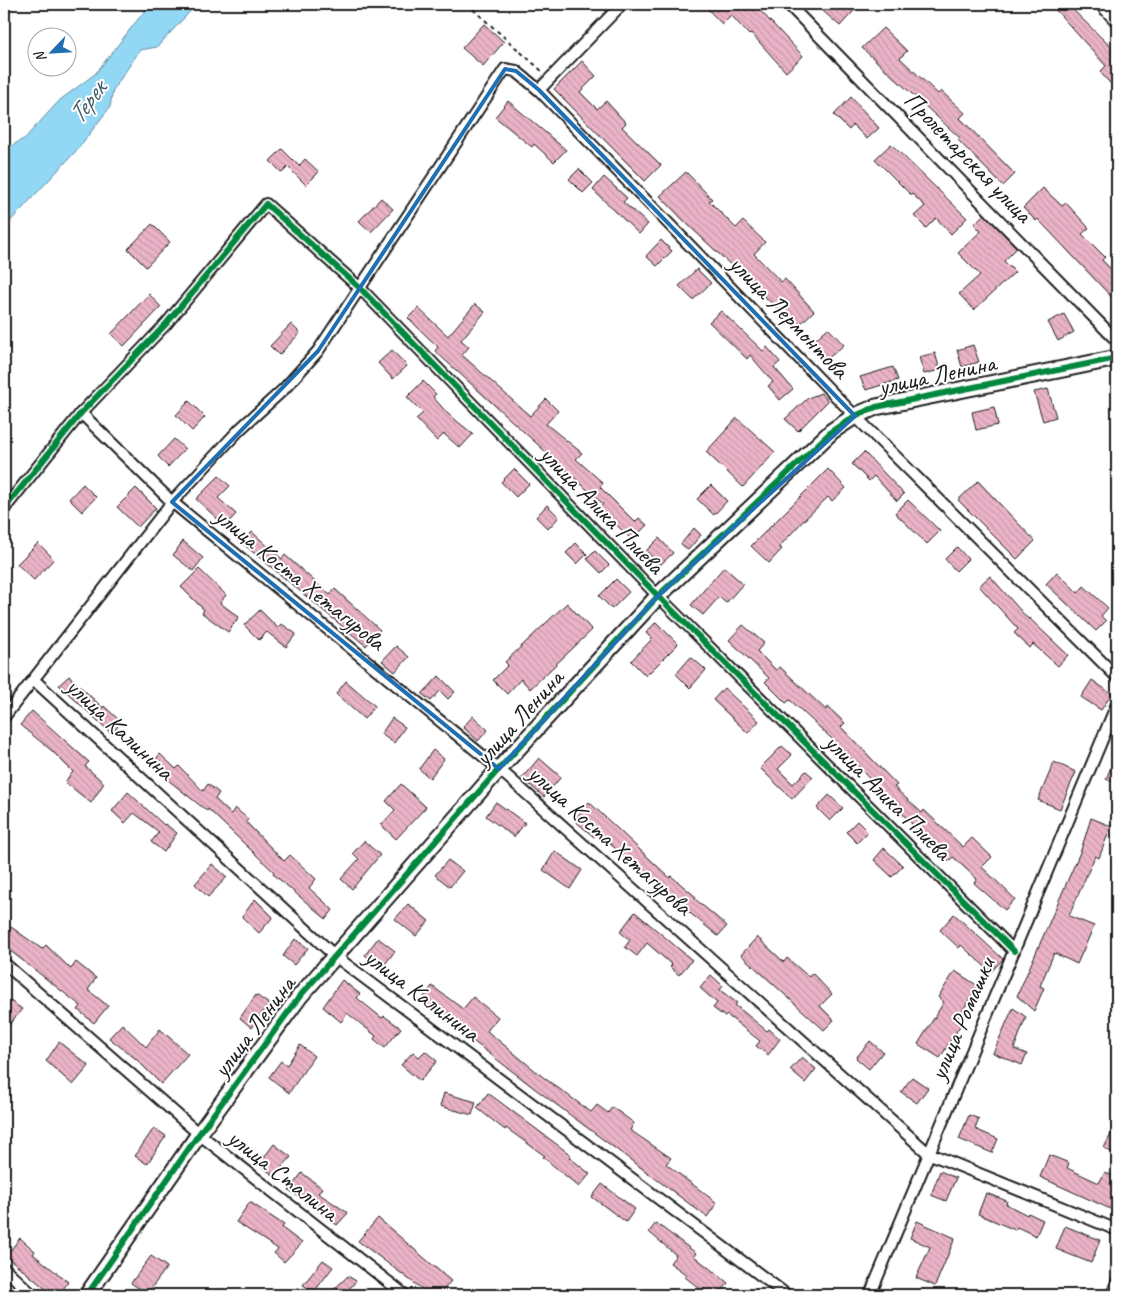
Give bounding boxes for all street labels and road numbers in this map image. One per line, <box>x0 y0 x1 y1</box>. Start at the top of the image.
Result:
street label: Пролетарская улица <box>897 84 1040 231</box>
street label: улица Лермонтова <box>721 247 857 387</box>
street label: улица Ленина <box>874 346 1001 403</box>
street label: улица Алика Плиева <box>531 438 673 582</box>
street label: улица Коста Хетагурова <box>207 499 393 659</box>
street label: улица Ленина <box>466 661 572 774</box>
street label: улица Калинина <box>58 669 182 789</box>
street label: улица Алика Плиева <box>816 725 960 869</box>
street label: улица Коста Хетагурова <box>520 756 700 924</box>
street label: улица Калинина <box>356 940 488 1050</box>
street label: улица Ромашки <box>921 951 1003 1087</box>
street label: улица Ленина <box>204 968 304 1086</box>
street label: улица Сталина <box>220 1121 347 1230</box>

